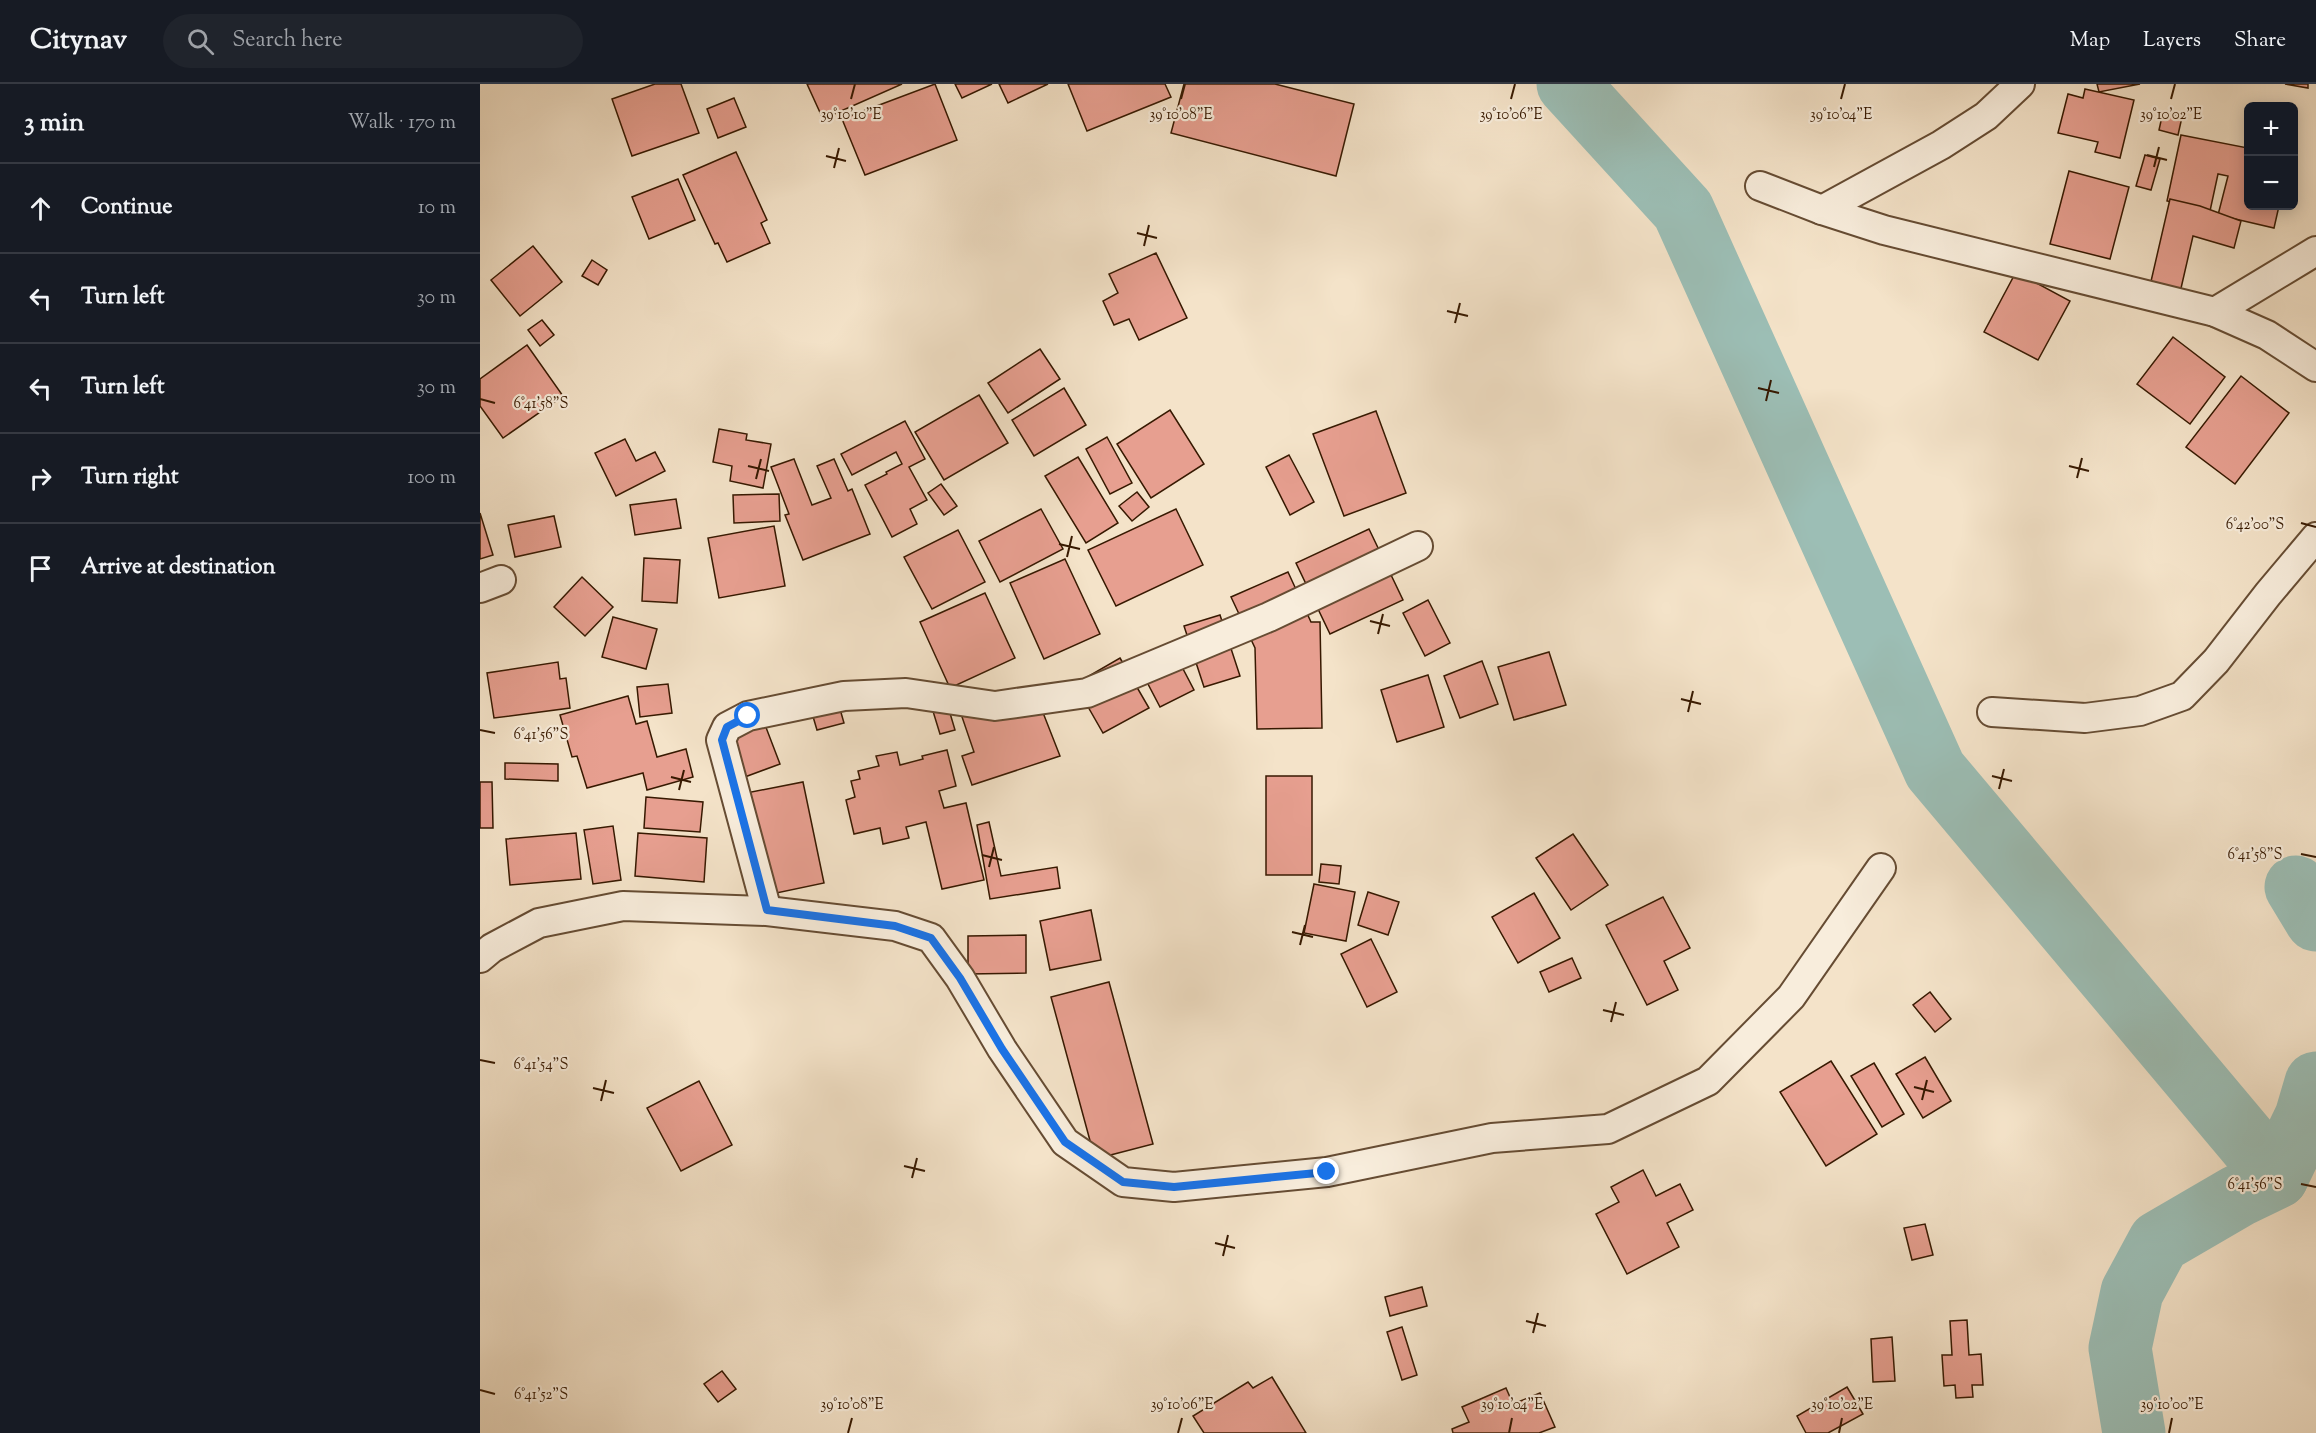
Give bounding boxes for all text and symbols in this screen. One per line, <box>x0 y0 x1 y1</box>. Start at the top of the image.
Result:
search box <box>163 14 583 68</box>
text: Citynav <box>30 21 127 61</box>
icon: search <box>184 25 217 58</box>
text: Search here <box>232 25 343 57</box>
text: Map <box>2070 26 2110 56</box>
text: Layers <box>2143 26 2201 56</box>
text: Share <box>2234 26 2286 56</box>
map controls <box>2244 102 2298 210</box>
button: + <box>2244 102 2298 156</box>
text: 3 min <box>24 105 84 142</box>
text: 39°10'10"E <box>820 105 882 126</box>
text: 39°10'08"E <box>1149 105 1213 126</box>
text: 39°10'06"E <box>1479 105 1543 126</box>
text: 39°10'04"E <box>1810 105 1872 126</box>
text: 39°10'02"E <box>2140 105 2202 126</box>
text: Walk · 170 m <box>348 109 456 138</box>
button: − <box>2244 156 2298 210</box>
icon: ahead <box>24 192 57 225</box>
text: Continue <box>81 192 172 224</box>
text: 10 m <box>418 194 456 223</box>
icon: left <box>24 282 57 315</box>
text: Turn left <box>81 282 164 314</box>
text: 30 m <box>417 284 456 313</box>
icon: left <box>24 372 57 405</box>
text: Turn left <box>81 372 164 404</box>
text: 30 m <box>417 374 456 403</box>
text: 6°41'58"S <box>514 394 569 415</box>
icon: right <box>24 462 57 495</box>
text: Turn right <box>81 462 178 494</box>
text: 100 m <box>407 464 456 493</box>
text: 6°42'00"S <box>2226 515 2284 536</box>
icon: arrive <box>24 552 57 585</box>
text: Arrive at destination <box>81 552 276 584</box>
route start <box>734 702 760 728</box>
text: 6°41'56"S <box>514 725 569 746</box>
text: 6°41'58"S <box>2228 845 2283 866</box>
text: 6°41'54"S <box>514 1055 568 1076</box>
route end <box>1313 1158 1339 1184</box>
text: 6°41'56"S <box>2228 1175 2283 1196</box>
text: 6°41'52"S <box>514 1385 568 1406</box>
text: 39°10'08"E <box>820 1395 884 1416</box>
text: 39°10'06"E <box>1150 1395 1214 1416</box>
text: 39°10'04"E <box>1481 1395 1543 1416</box>
text: 39°10'02"E <box>1811 1395 1873 1416</box>
text: 39°10'00"E <box>2140 1395 2204 1416</box>

